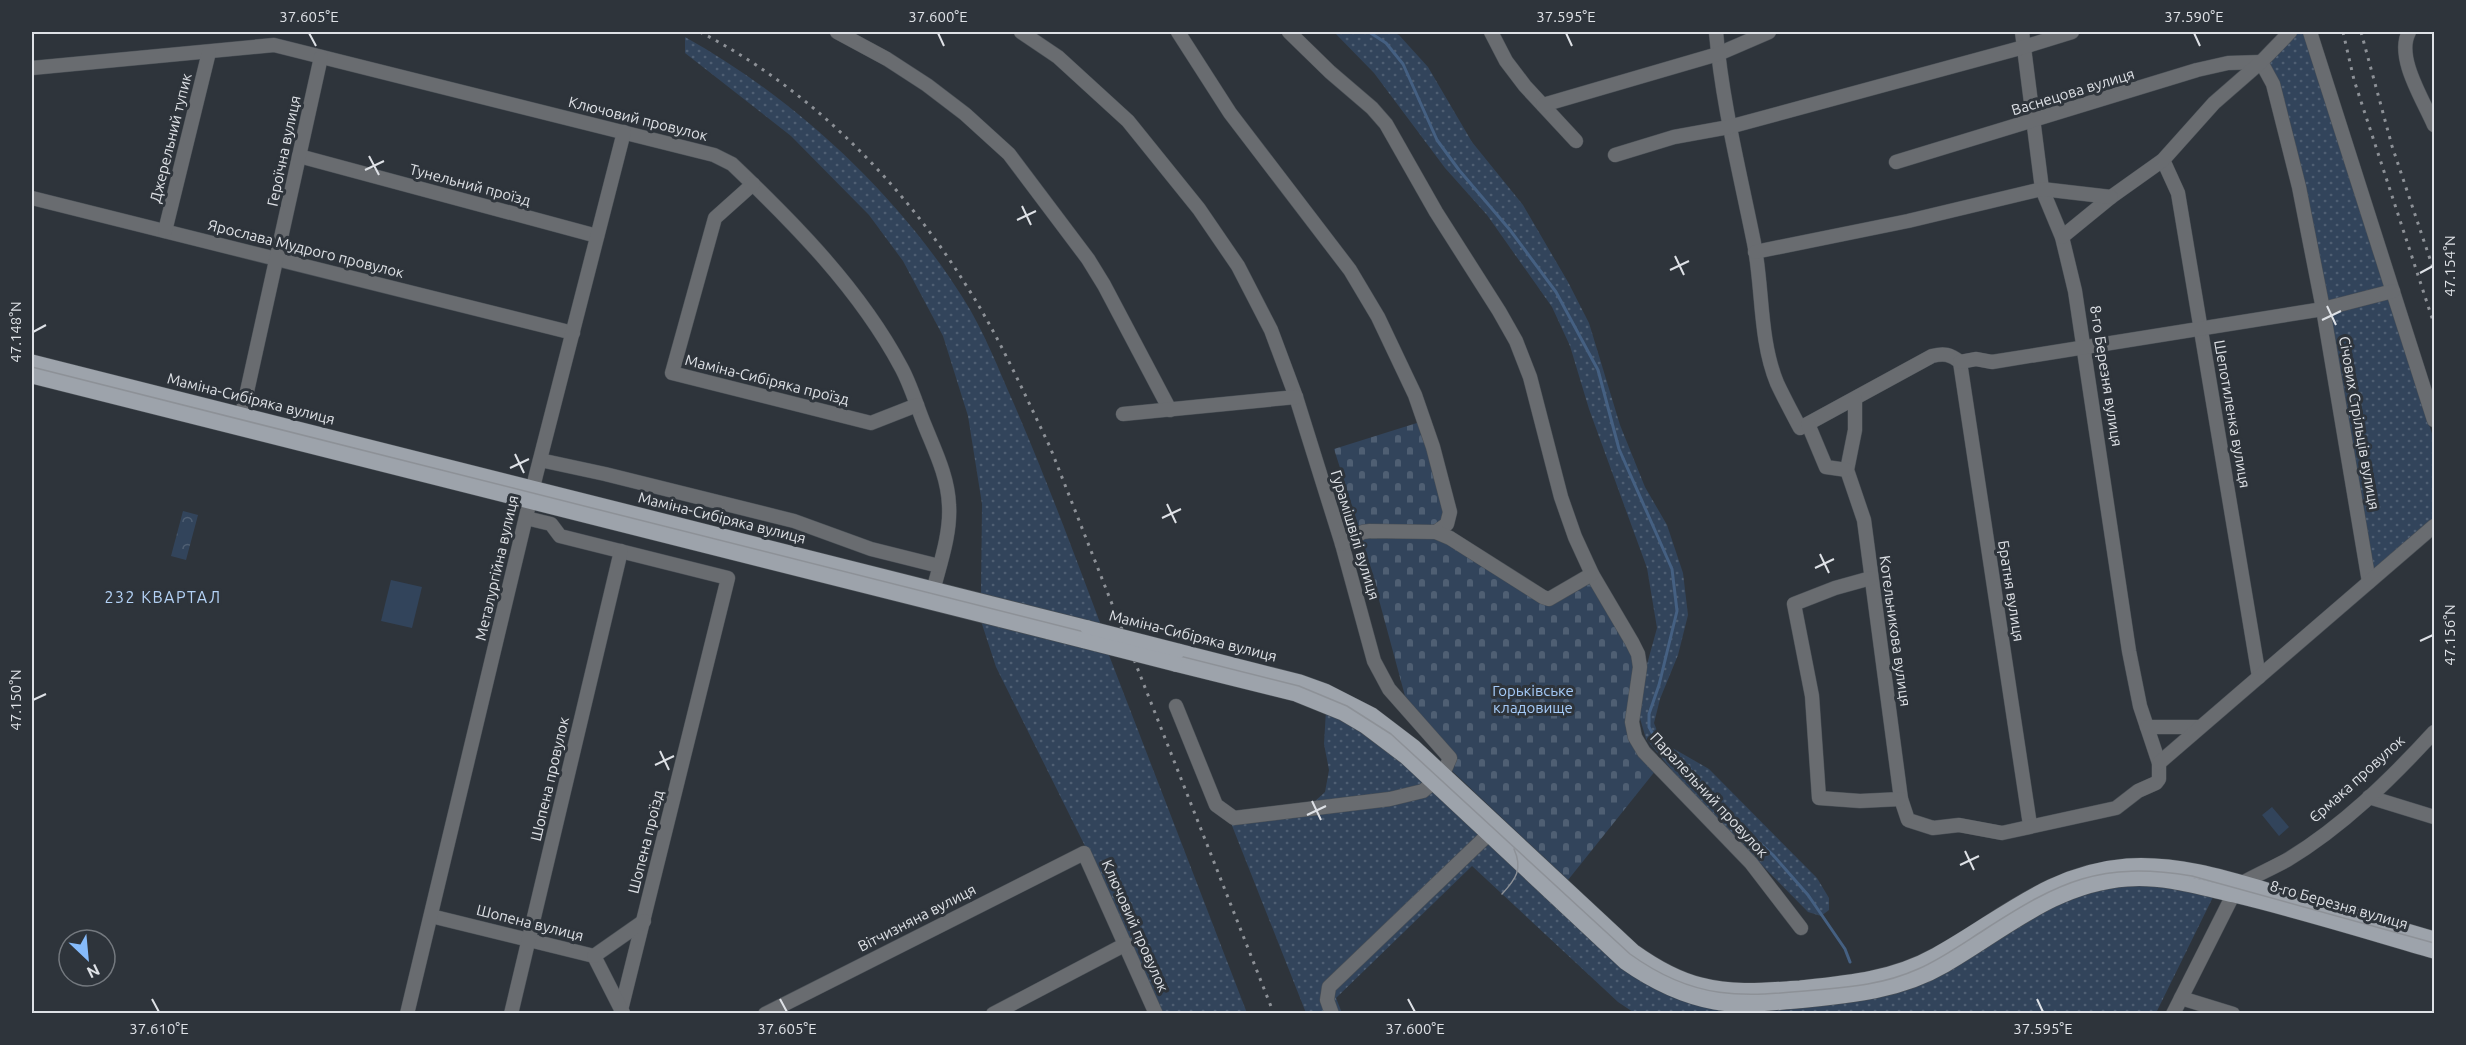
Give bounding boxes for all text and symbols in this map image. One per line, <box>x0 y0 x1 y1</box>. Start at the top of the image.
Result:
text: 37.605°E <box>279 8 339 25</box>
text: 37.600°E <box>908 8 968 25</box>
text: 37.595°E <box>1536 8 1596 25</box>
text: 37.590°E <box>2164 8 2224 25</box>
street label: Васнецова вулиця <box>2009 65 2136 118</box>
street label: Джерельний тупик <box>146 71 195 204</box>
street label: Ключовий провулок <box>567 93 710 144</box>
street label: Героїчна вулиця <box>263 94 304 208</box>
street label: Тунельний проїзд <box>408 160 533 209</box>
street label: Ярослава Мудрого провулок <box>206 216 406 281</box>
text: 47.154°N <box>2441 235 2458 297</box>
text: 47.148°N <box>7 301 24 363</box>
street label: 8-го Березня вулиця <box>2087 304 2126 448</box>
street label: Січових Стрільців вулиця <box>2336 335 2383 511</box>
street label: Шепотиленка вулиця <box>2211 338 2254 489</box>
street label: Маміна-Сибіряка проїзд <box>683 351 851 408</box>
street label: Маміна-Сибіряка вулиця <box>165 369 337 428</box>
street label: Гурамішвілі вулиця <box>1328 468 1383 602</box>
street label: Маміна-Сибіряка вулиця <box>636 488 808 547</box>
street label: Металургійна вулиця <box>472 494 522 642</box>
street label: Братня вулиця <box>1995 539 2028 643</box>
street label: Котельникова вулиця <box>1876 554 1915 707</box>
district label: 232 КВАРТАЛ <box>104 588 222 606</box>
text: 47.156°N <box>2441 604 2458 666</box>
street label: Маміна-Сибіряка вулиця <box>1107 606 1279 665</box>
text: 47.150°N <box>7 669 24 731</box>
park label: Горьківське кладовище <box>1492 682 1574 716</box>
street label: Шопена провулок <box>527 715 572 843</box>
street label: Паралельний провулок <box>1647 729 1772 861</box>
street label: Єрмака провулок <box>2306 731 2408 826</box>
street label: Шопена проїзд <box>624 788 667 895</box>
street label: Ключовий провулок <box>1099 857 1172 995</box>
street label: 8-го Березня вулиця <box>2268 877 2410 932</box>
street label: Вітчизняна вулиця <box>855 880 979 955</box>
street label: Шопена вулиця <box>475 901 585 944</box>
north arrow <box>57 928 117 988</box>
text: N <box>84 961 103 982</box>
text: 37.610°E <box>129 1020 189 1037</box>
text: 37.605°E <box>757 1020 817 1037</box>
text: 37.600°E <box>1385 1020 1445 1037</box>
text: 37.595°E <box>2013 1020 2073 1037</box>

